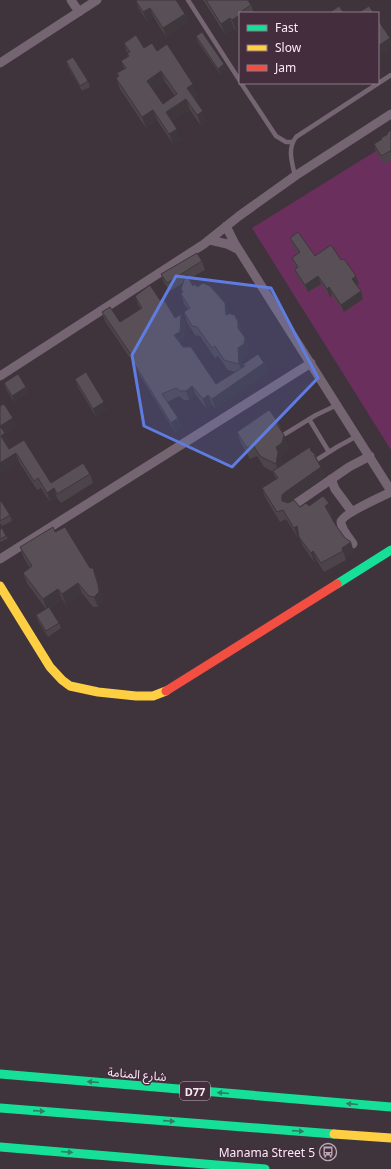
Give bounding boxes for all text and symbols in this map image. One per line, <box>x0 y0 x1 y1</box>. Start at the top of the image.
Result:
legend <box>239 12 379 84</box>
text: Fast <box>275 19 299 36</box>
text: Slow <box>275 39 302 56</box>
text: Jam <box>274 59 296 76</box>
street label: شارع المنامة <box>107 1063 167 1086</box>
one-way arrow <box>87 1078 99 1085</box>
road number: D77 <box>180 1082 210 1100</box>
one-way arrow <box>217 1090 229 1097</box>
one-way arrow <box>346 1100 358 1107</box>
one-way arrow <box>33 1107 45 1114</box>
one-way arrow <box>162 1117 175 1124</box>
one-way arrow <box>292 1127 304 1134</box>
bus stop icon: Manama Street 5 <box>318 1142 338 1162</box>
place label: Manama Street 5 <box>219 1144 315 1161</box>
one-way arrow <box>61 1149 73 1156</box>

